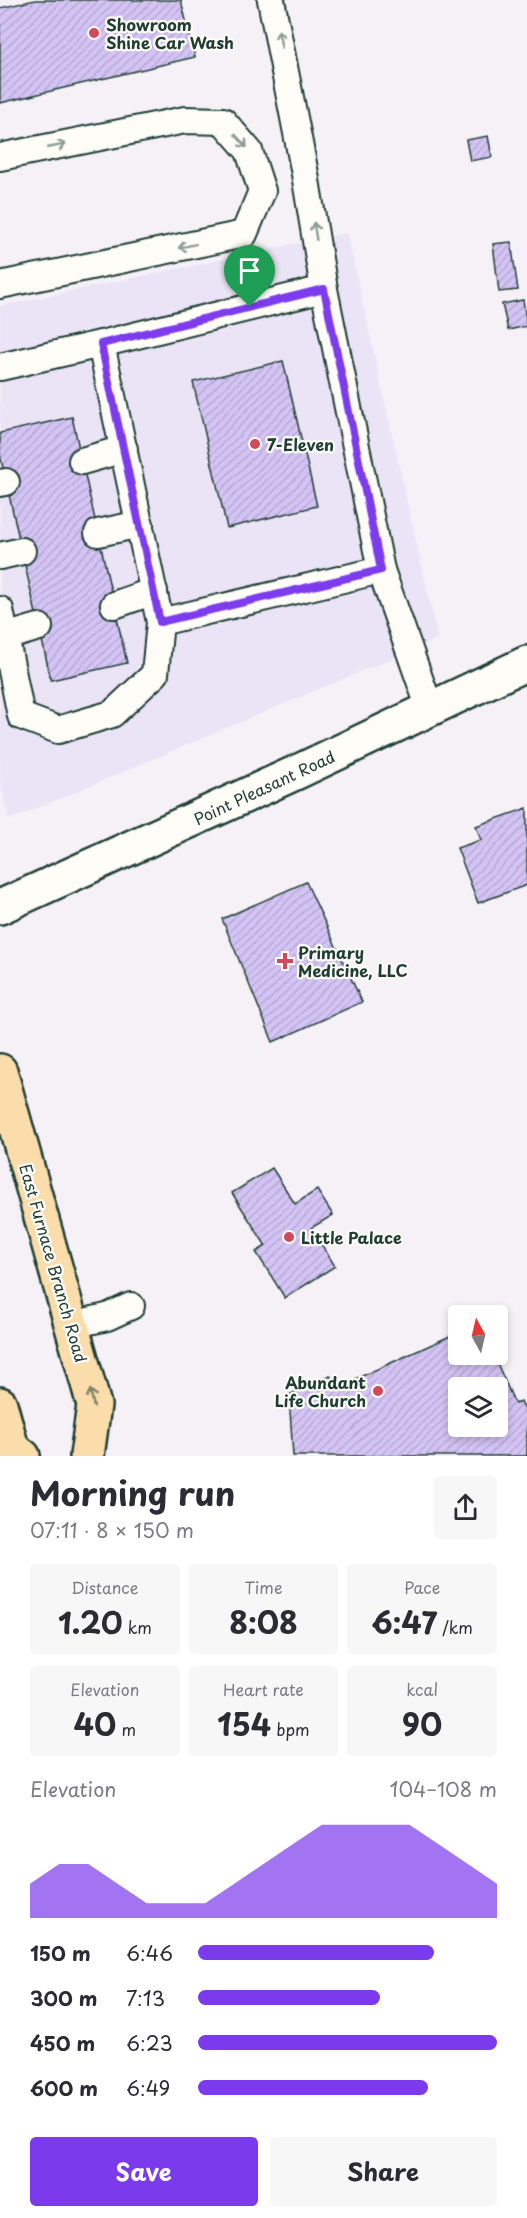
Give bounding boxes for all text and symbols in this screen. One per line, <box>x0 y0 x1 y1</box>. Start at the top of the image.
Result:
place label: Showroom Shine Car Wash <box>106 12 234 54</box>
marker: Showroom Shine Car Wash <box>87 26 101 40</box>
one-way arrow <box>274 30 285 49</box>
one-way arrow <box>234 133 248 148</box>
one-way arrow <box>47 140 67 151</box>
one-way arrow <box>309 222 320 241</box>
one-way arrow <box>177 241 197 252</box>
pin <box>224 245 275 307</box>
icon: arrive <box>233 254 266 287</box>
place label: 7-Eleven <box>267 432 334 456</box>
marker: 7-Eleven <box>248 437 262 451</box>
street label: Point Pleasant Road <box>189 744 339 830</box>
place label: Primary Medicine, LLC <box>298 940 407 982</box>
marker: Primary Medicine, LLC <box>276 952 294 970</box>
street label: East Furnace Branch Road <box>14 1161 94 1365</box>
place label: Little Palace <box>301 1225 402 1249</box>
marker: Little Palace <box>282 1230 296 1244</box>
north arrow <box>448 1305 508 1365</box>
map controls <box>448 1305 508 1437</box>
place label: Abundant Life Church <box>275 1370 366 1412</box>
button: layers <box>448 1377 508 1437</box>
marker: Abundant Life Church <box>371 1384 385 1398</box>
one-way arrow <box>86 1389 97 1408</box>
text: Morning run <box>30 1467 235 1517</box>
button: share <box>434 1476 497 1539</box>
text: 07:11 · 8 × 150 m <box>30 1515 194 1545</box>
text: Distance <box>71 1575 138 1599</box>
text: Time <box>245 1575 282 1599</box>
text: Pace <box>404 1575 440 1599</box>
text: 1.20 <box>58 1599 122 1644</box>
text: 8:08 <box>229 1599 298 1644</box>
text: 6:47 <box>371 1599 437 1644</box>
text: km <box>122 1615 152 1639</box>
text: /km <box>437 1615 473 1639</box>
text: Elevation <box>70 1677 139 1701</box>
text: Heart rate <box>223 1677 304 1701</box>
text: kcal <box>406 1677 438 1701</box>
text: 40 <box>74 1701 116 1746</box>
text: 154 <box>217 1701 271 1746</box>
text: 90 <box>402 1701 442 1746</box>
text: m <box>116 1717 136 1741</box>
text: bpm <box>271 1717 310 1741</box>
text: Elevation <box>30 1774 116 1804</box>
text: 104–108 m <box>390 1774 497 1804</box>
text: 150 m <box>30 1938 91 1968</box>
text: 6:46 <box>126 1938 173 1968</box>
text: 300 m <box>30 1983 98 2013</box>
text: 7:13 <box>126 1983 165 2013</box>
text: 450 m <box>30 2028 95 2058</box>
text: 6:23 <box>126 2028 173 2058</box>
text: 600 m <box>30 2073 98 2103</box>
text: 6:49 <box>126 2073 170 2103</box>
button: Save <box>30 2137 258 2206</box>
button: Share <box>270 2137 497 2206</box>

